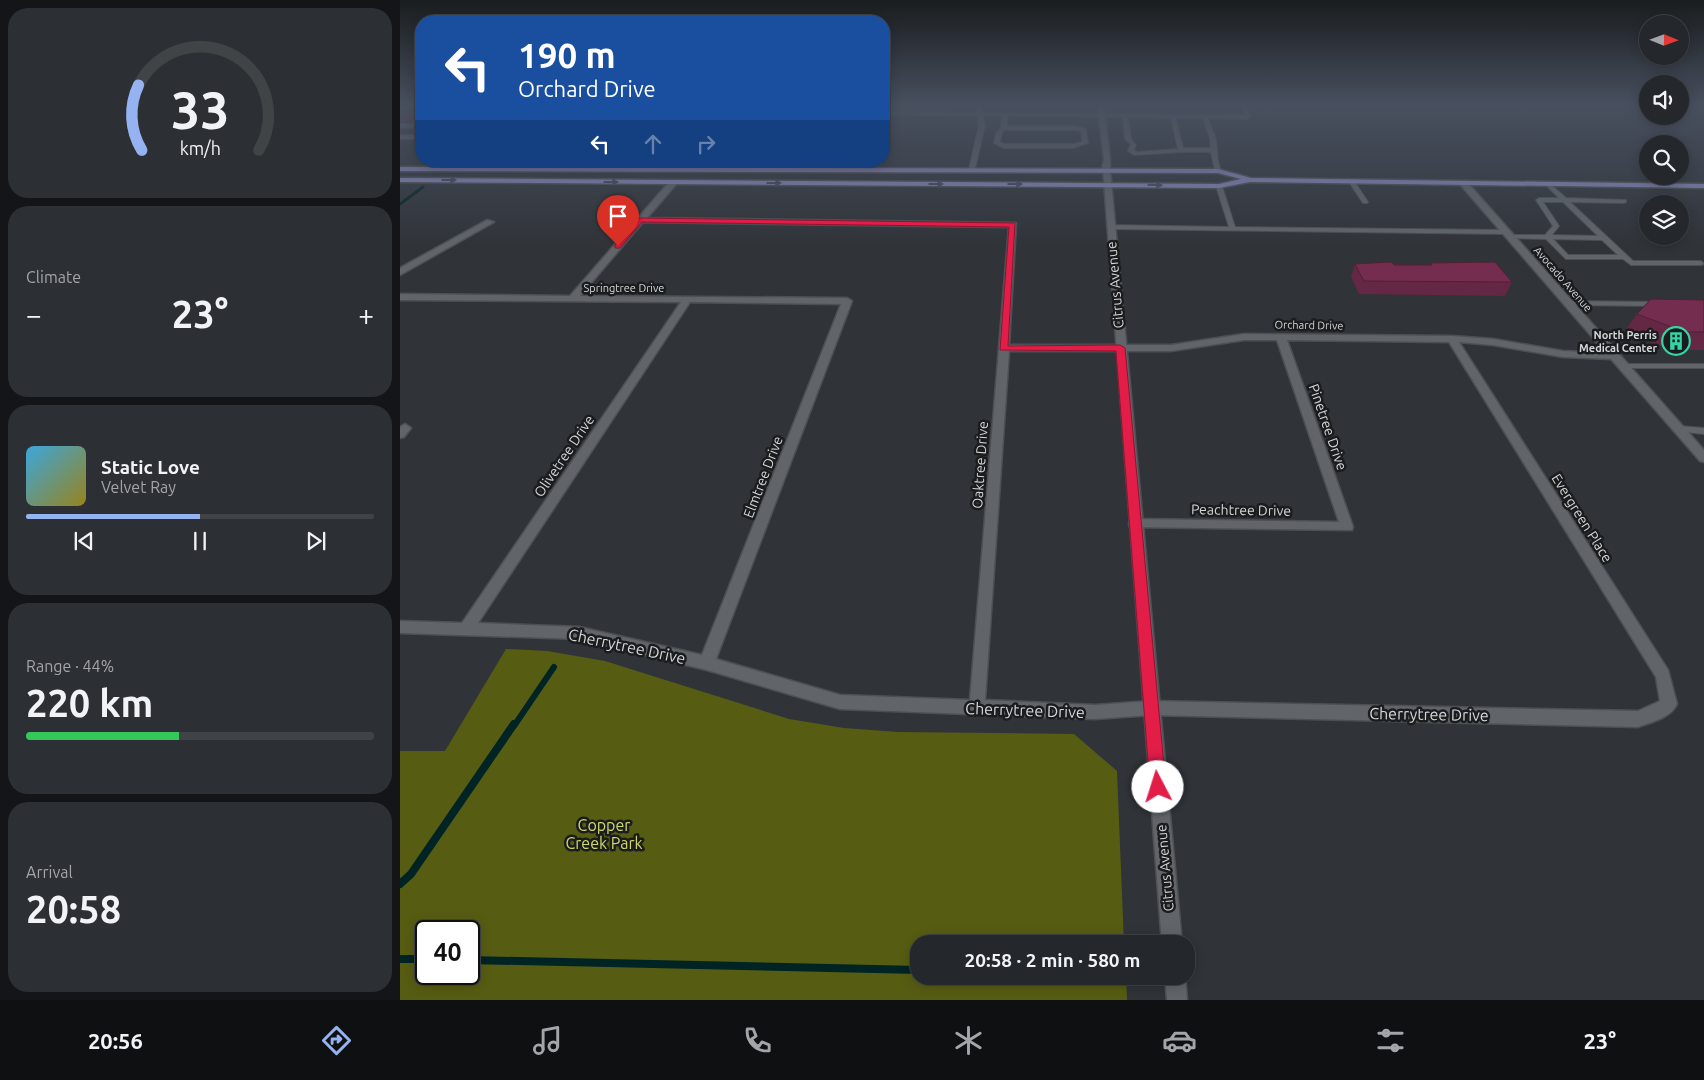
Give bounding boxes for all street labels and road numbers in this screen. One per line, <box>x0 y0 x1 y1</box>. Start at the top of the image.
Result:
street label: Citrus Avenue <box>1103 241 1127 329</box>
street label: Avocado Avenue <box>1532 244 1594 314</box>
street label: Springtree Drive <box>584 282 664 294</box>
street label: Orchard Drive <box>1274 318 1344 332</box>
street label: Pinetree Drive <box>1306 382 1350 472</box>
street label: Olivetree Drive <box>531 412 597 500</box>
street label: Oaktree Drive <box>969 421 991 509</box>
street label: Elmtree Drive <box>740 434 786 520</box>
street label: Evergreen Place <box>1548 471 1616 565</box>
street label: Peachtree Drive <box>1191 501 1291 519</box>
street label: Cherrytree Drive <box>567 625 687 667</box>
street label: Cherrytree Drive <box>965 699 1085 721</box>
street label: Cherrytree Drive <box>1369 704 1489 724</box>
street label: Citrus Avenue <box>1153 824 1177 912</box>

